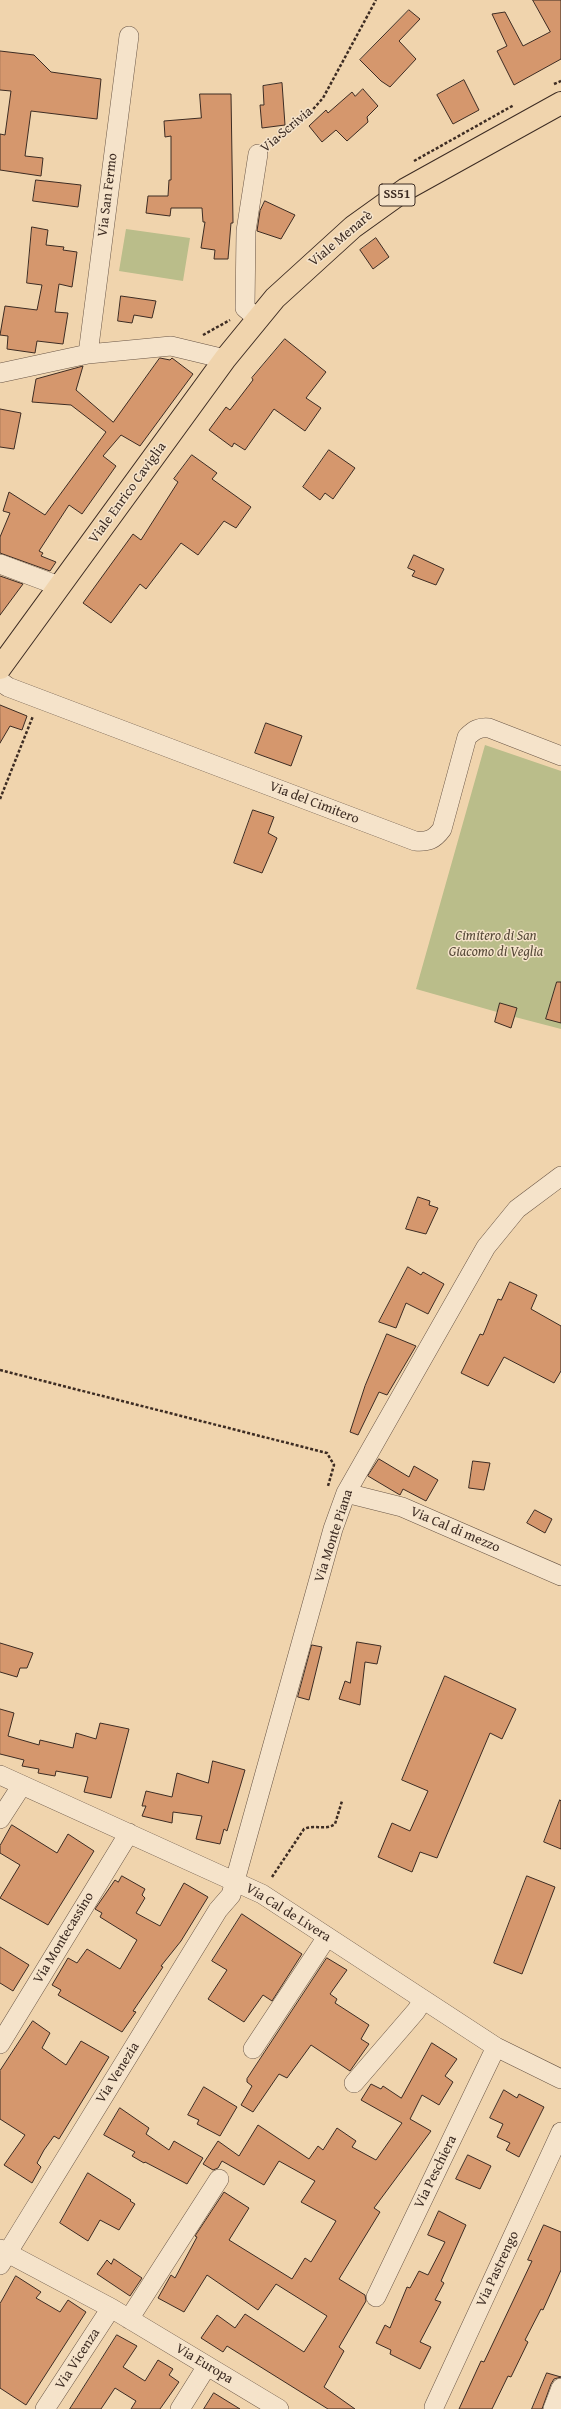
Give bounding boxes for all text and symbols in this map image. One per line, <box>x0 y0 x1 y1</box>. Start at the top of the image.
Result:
street label: Via Scrivia <box>257 103 317 157</box>
street label: Via San Fermo <box>95 152 121 238</box>
road number: SS51 <box>379 184 415 206</box>
street label: Viale Menarè <box>306 207 376 271</box>
street label: Viale Enrico Caviglia <box>86 439 170 547</box>
street label: Via del Cimitero <box>267 778 361 828</box>
park label: Cimitero di San Giacomo di Veglia <box>449 928 543 960</box>
street label: Via Monte Piana <box>311 1488 357 1584</box>
street label: Via Cal di mezzo <box>408 1504 502 1556</box>
street label: Via Cal de Livera <box>242 1880 334 1946</box>
street label: Via Montecassino <box>30 1889 98 1987</box>
street label: Via Venezia <box>93 2039 143 2107</box>
street label: Via Peschiera <box>411 2133 461 2211</box>
street label: Via Pastrengo <box>473 2229 523 2309</box>
street label: Via Vicenza <box>52 2325 104 2393</box>
street label: Via Europa <box>172 2340 236 2388</box>

